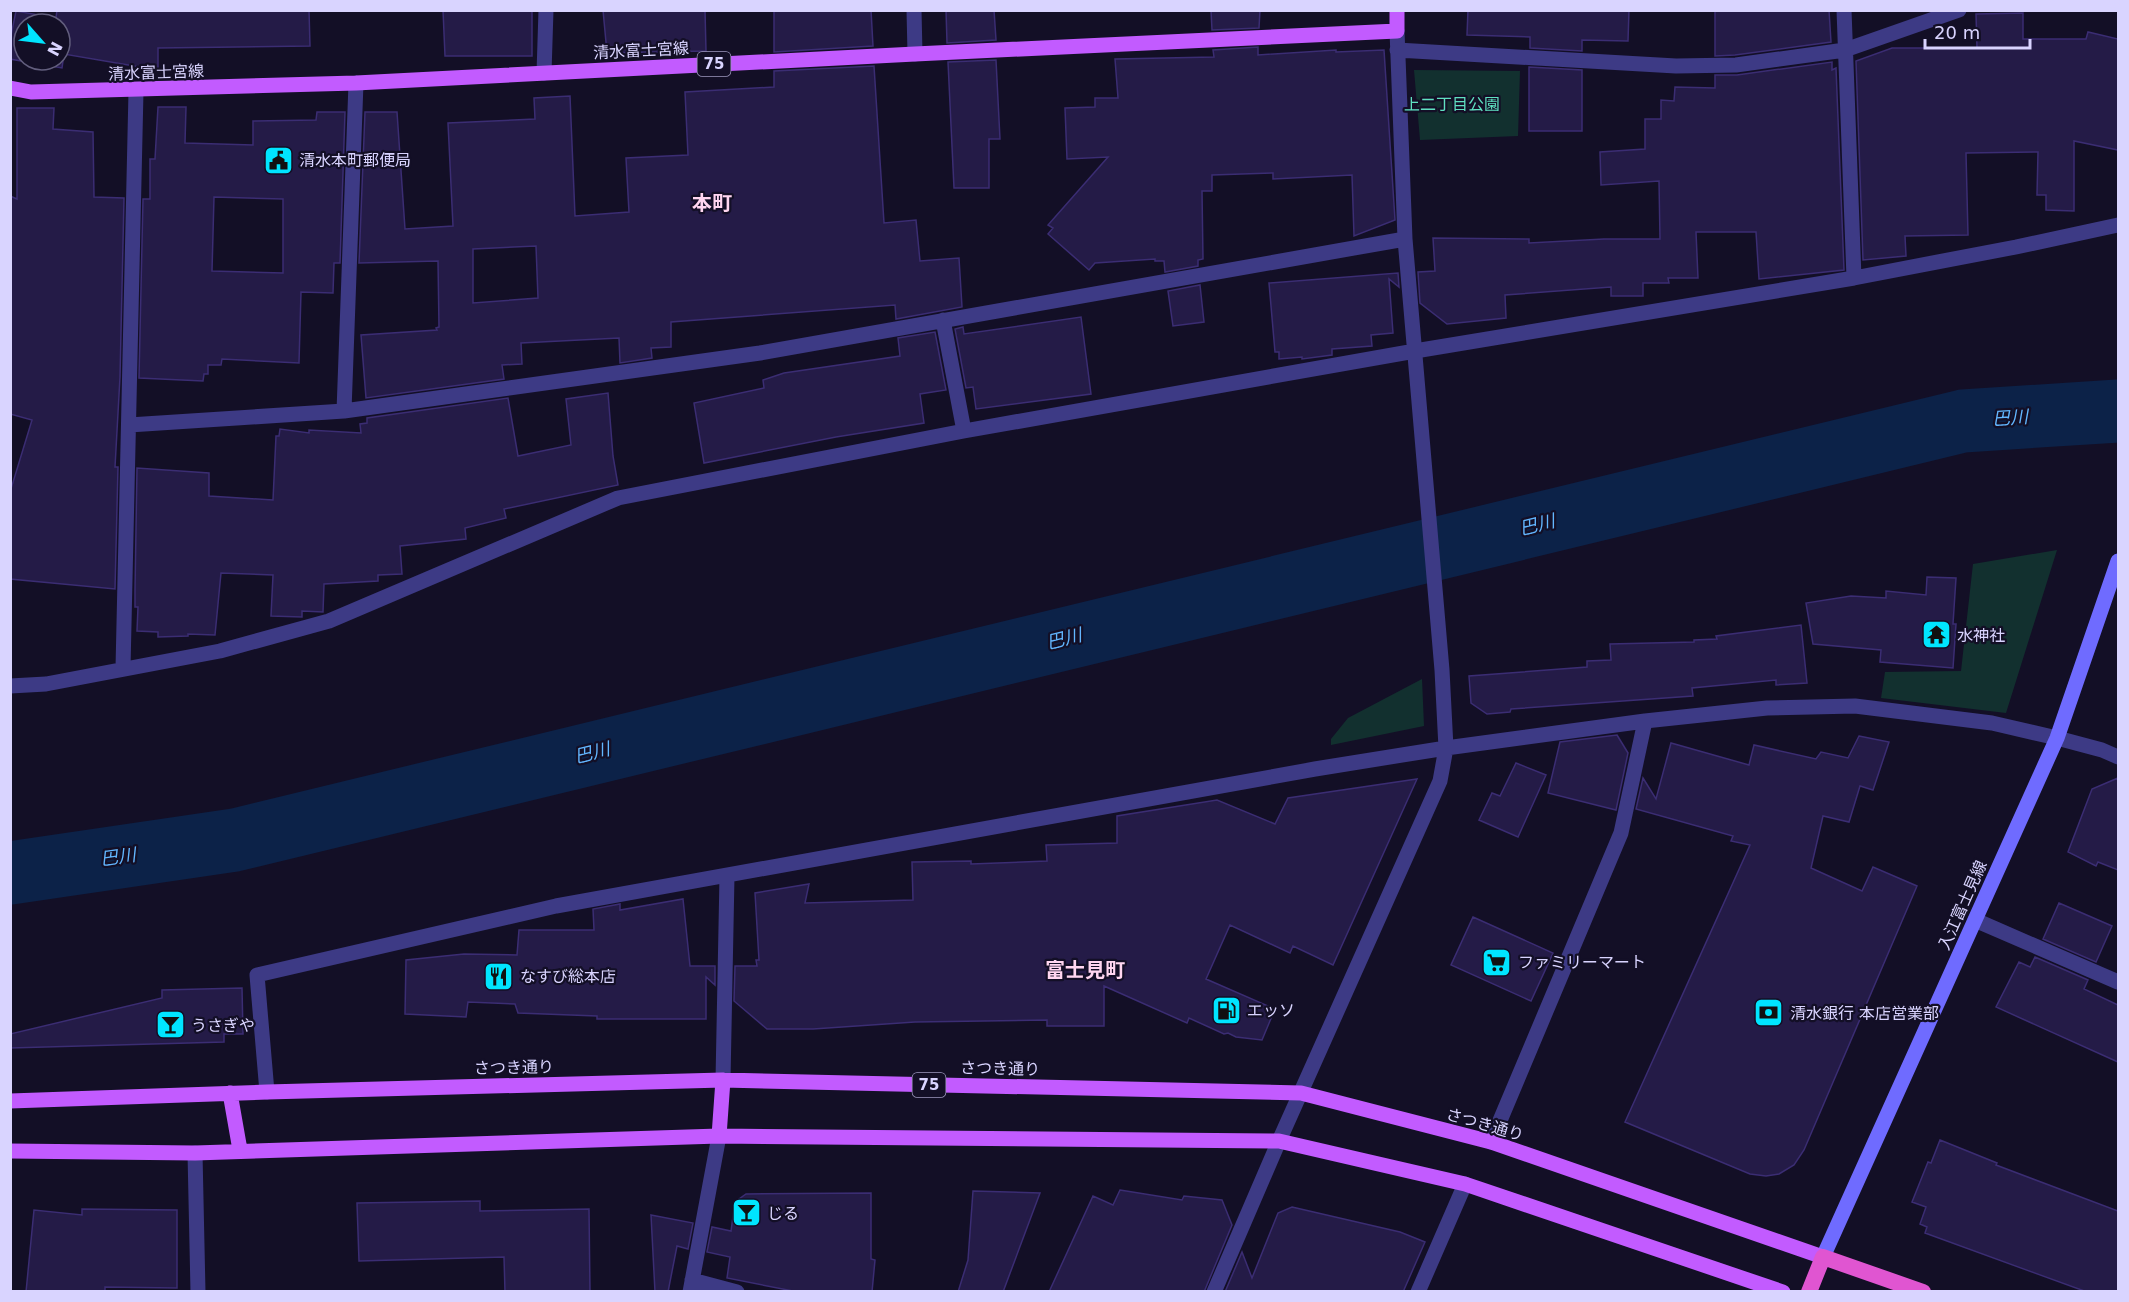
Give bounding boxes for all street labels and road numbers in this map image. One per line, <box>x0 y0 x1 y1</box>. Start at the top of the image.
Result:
street label: 清水富士宮線 <box>593 38 689 62</box>
road number: 75 <box>698 52 730 76</box>
street label: 清水富士宮線 <box>108 61 204 84</box>
street label: 入江富士見線 <box>1934 857 1991 953</box>
street label: さつき通り <box>474 1057 554 1078</box>
street label: さつき通り <box>960 1058 1040 1079</box>
road number: 75 <box>912 1073 946 1097</box>
street label: さつき通り <box>1444 1104 1526 1145</box>

